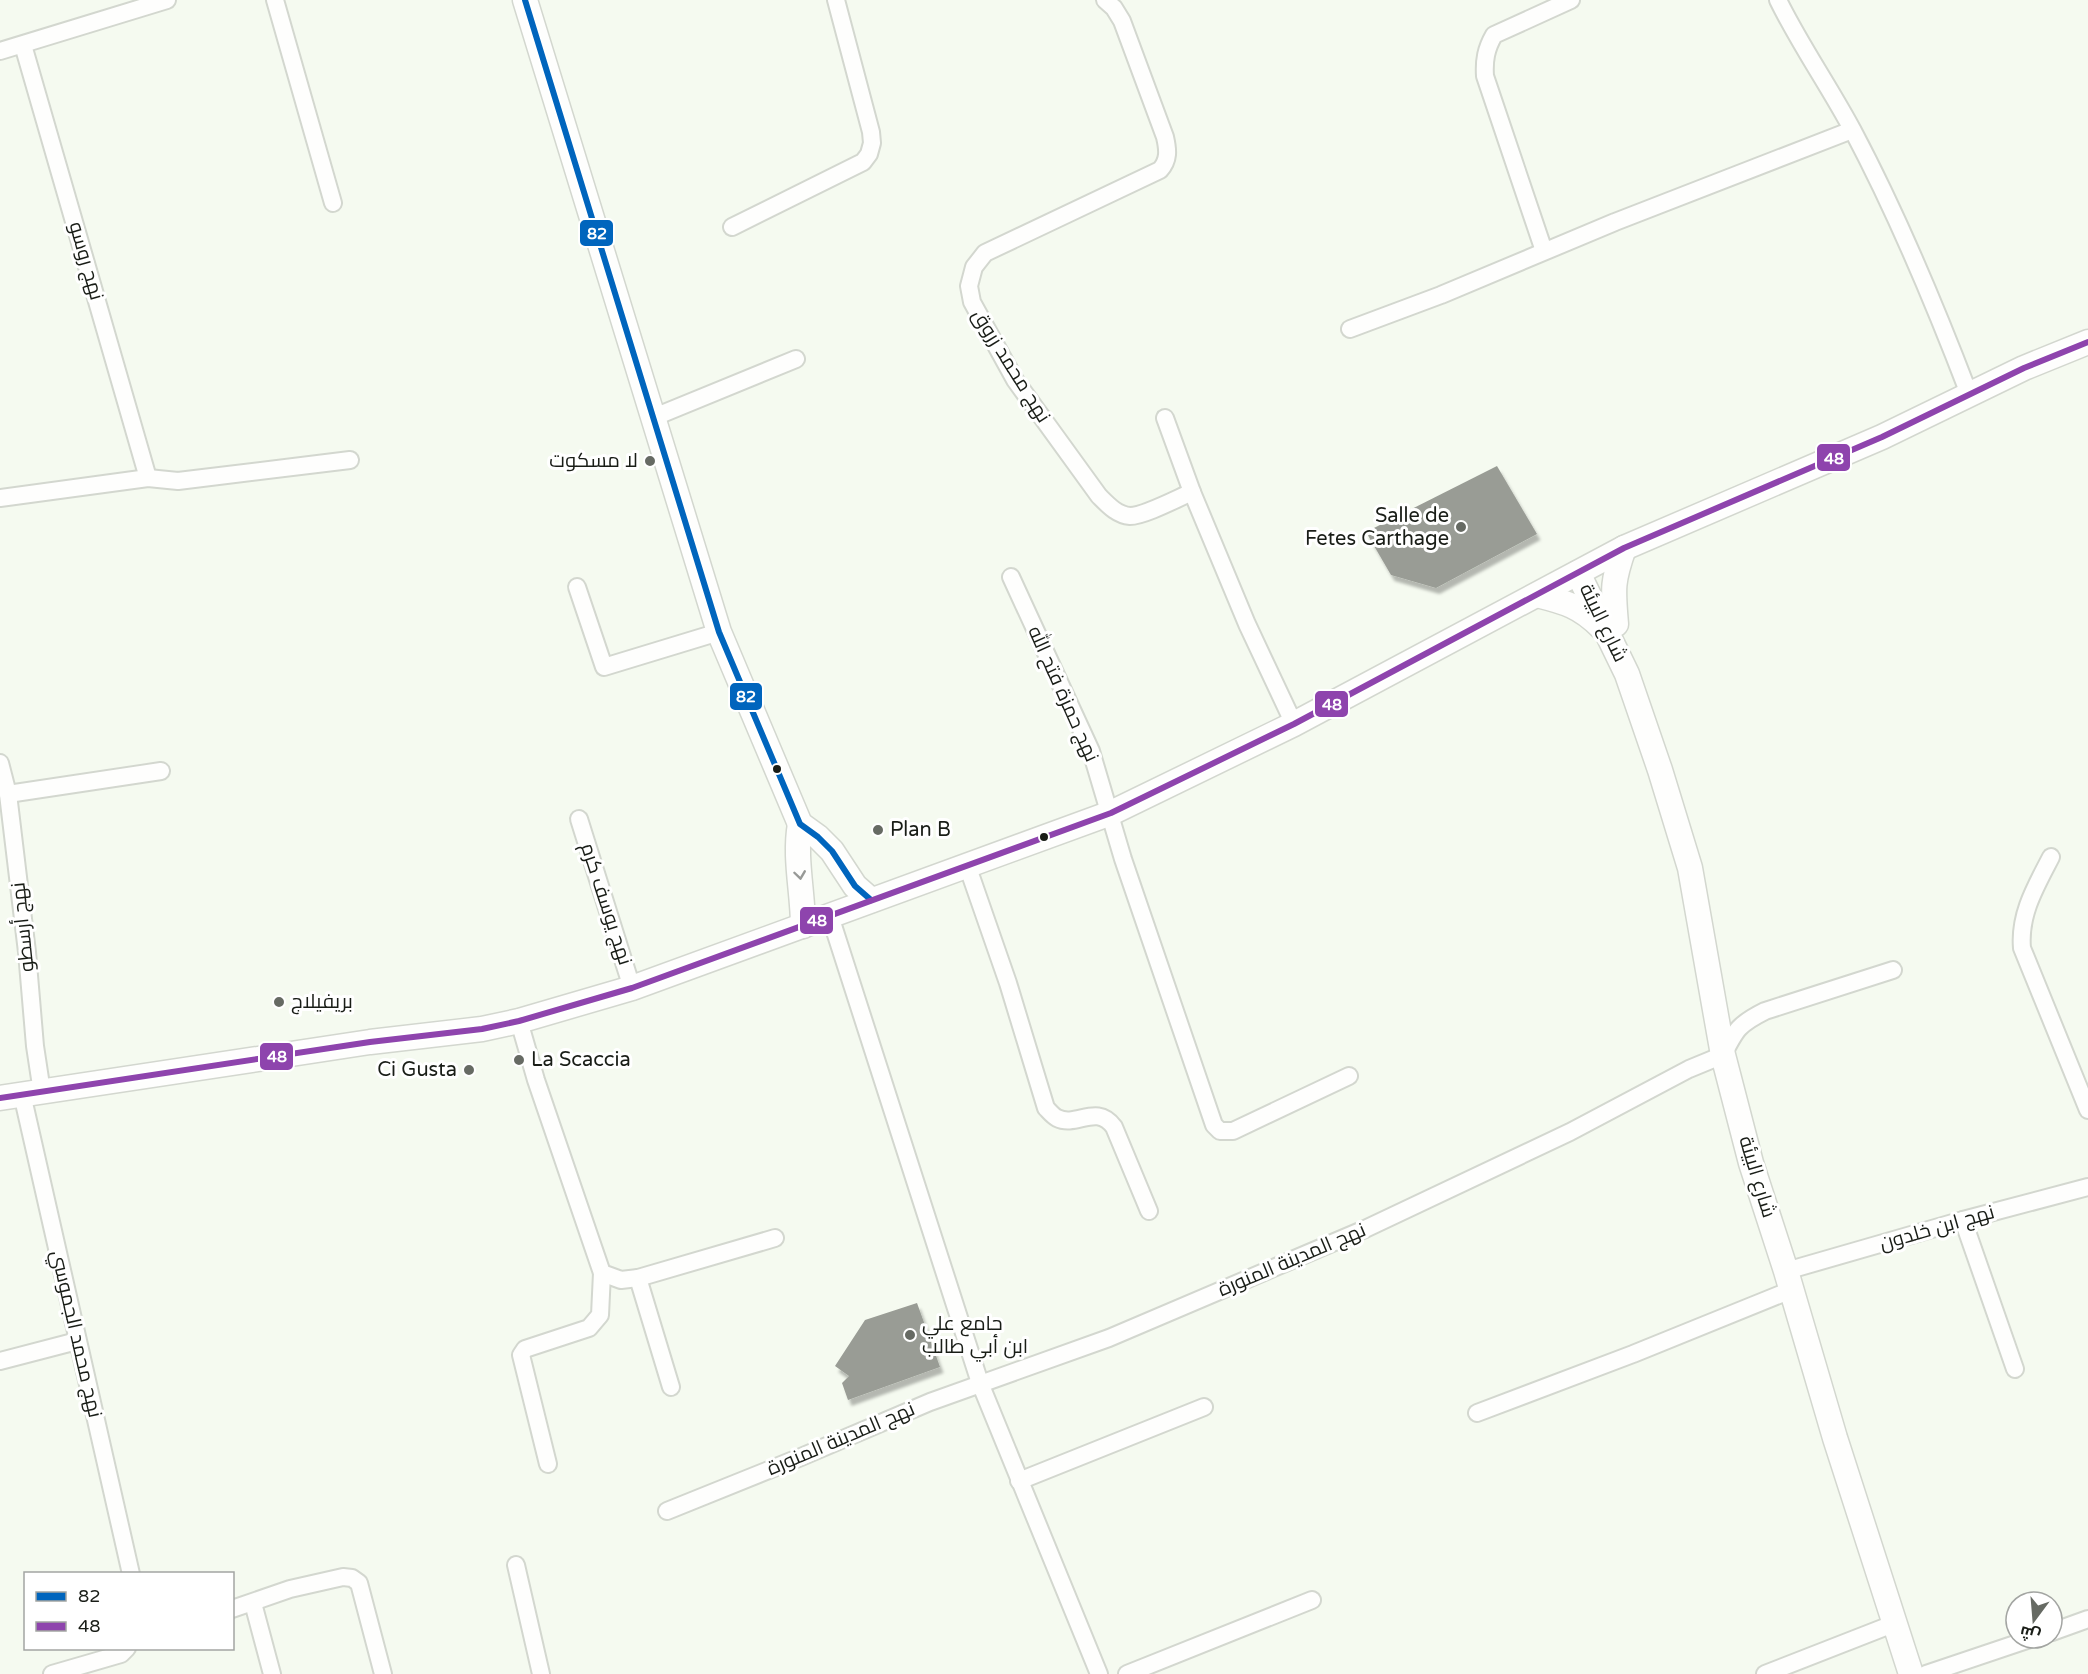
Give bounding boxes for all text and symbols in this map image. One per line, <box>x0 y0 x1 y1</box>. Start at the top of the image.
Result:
street label: نهج روسو <box>62 219 109 303</box>
line badge: 82 <box>579 219 614 247</box>
text: 82 <box>587 224 607 244</box>
street label: نهج محمد زروق <box>966 305 1055 428</box>
line badge: 48 <box>1816 443 1851 472</box>
place label: لا مسكوت <box>549 449 638 473</box>
text: 48 <box>1824 449 1844 469</box>
marker: لا مسكوت <box>643 454 657 468</box>
place label: Salle de Fetes Carthage <box>1305 504 1449 551</box>
marker: Salle de Fetes Carthage <box>1454 520 1468 534</box>
street label: شارع البيئة <box>1573 580 1632 666</box>
street label: نهج حمزة فتح الله <box>1021 622 1105 766</box>
line badge: 82 <box>729 682 763 711</box>
text: 82 <box>736 687 756 707</box>
line badge: 48 <box>1314 690 1349 718</box>
text: 48 <box>1322 695 1342 715</box>
unlabelled marker <box>771 763 783 775</box>
place label: Plan B <box>890 818 951 842</box>
marker: Plan B <box>871 823 885 837</box>
unlabelled marker <box>1038 831 1050 843</box>
street label: نهج يوسف كرم <box>574 840 637 968</box>
one-way arrow <box>793 870 805 880</box>
street label: نهج أرسطو <box>5 881 41 973</box>
line badge: 48 <box>799 906 834 935</box>
text: 48 <box>807 911 827 931</box>
place label: بريفيلاج <box>291 990 353 1015</box>
marker: بريفيلاج <box>272 995 286 1009</box>
line badge: 48 <box>259 1042 294 1071</box>
text: 48 <box>267 1047 287 1067</box>
place label: La Scaccia <box>531 1048 631 1072</box>
marker: La Scaccia <box>512 1053 526 1067</box>
place label: Ci Gusta <box>377 1058 457 1082</box>
marker: Ci Gusta <box>462 1063 476 1077</box>
street label: شارع البيئة <box>1732 1133 1781 1221</box>
street label: نهج ابن خلدون <box>1877 1200 1997 1257</box>
street label: نهج المدينة المنورة <box>1215 1218 1370 1303</box>
street label: نهج محمد الجموسي <box>43 1248 107 1420</box>
place label: جامع علي ابن أبي طالب <box>922 1312 1028 1362</box>
marker: جامع علي ابن أبي طالب <box>903 1328 917 1342</box>
street label: نهج المدينة المنورة <box>764 1397 919 1482</box>
legend <box>24 1572 234 1650</box>
text: 82 <box>78 1585 101 1607</box>
north arrow <box>2004 1590 2064 1650</box>
text: 48 <box>78 1615 101 1637</box>
text: ش <box>2018 1621 2043 1646</box>

